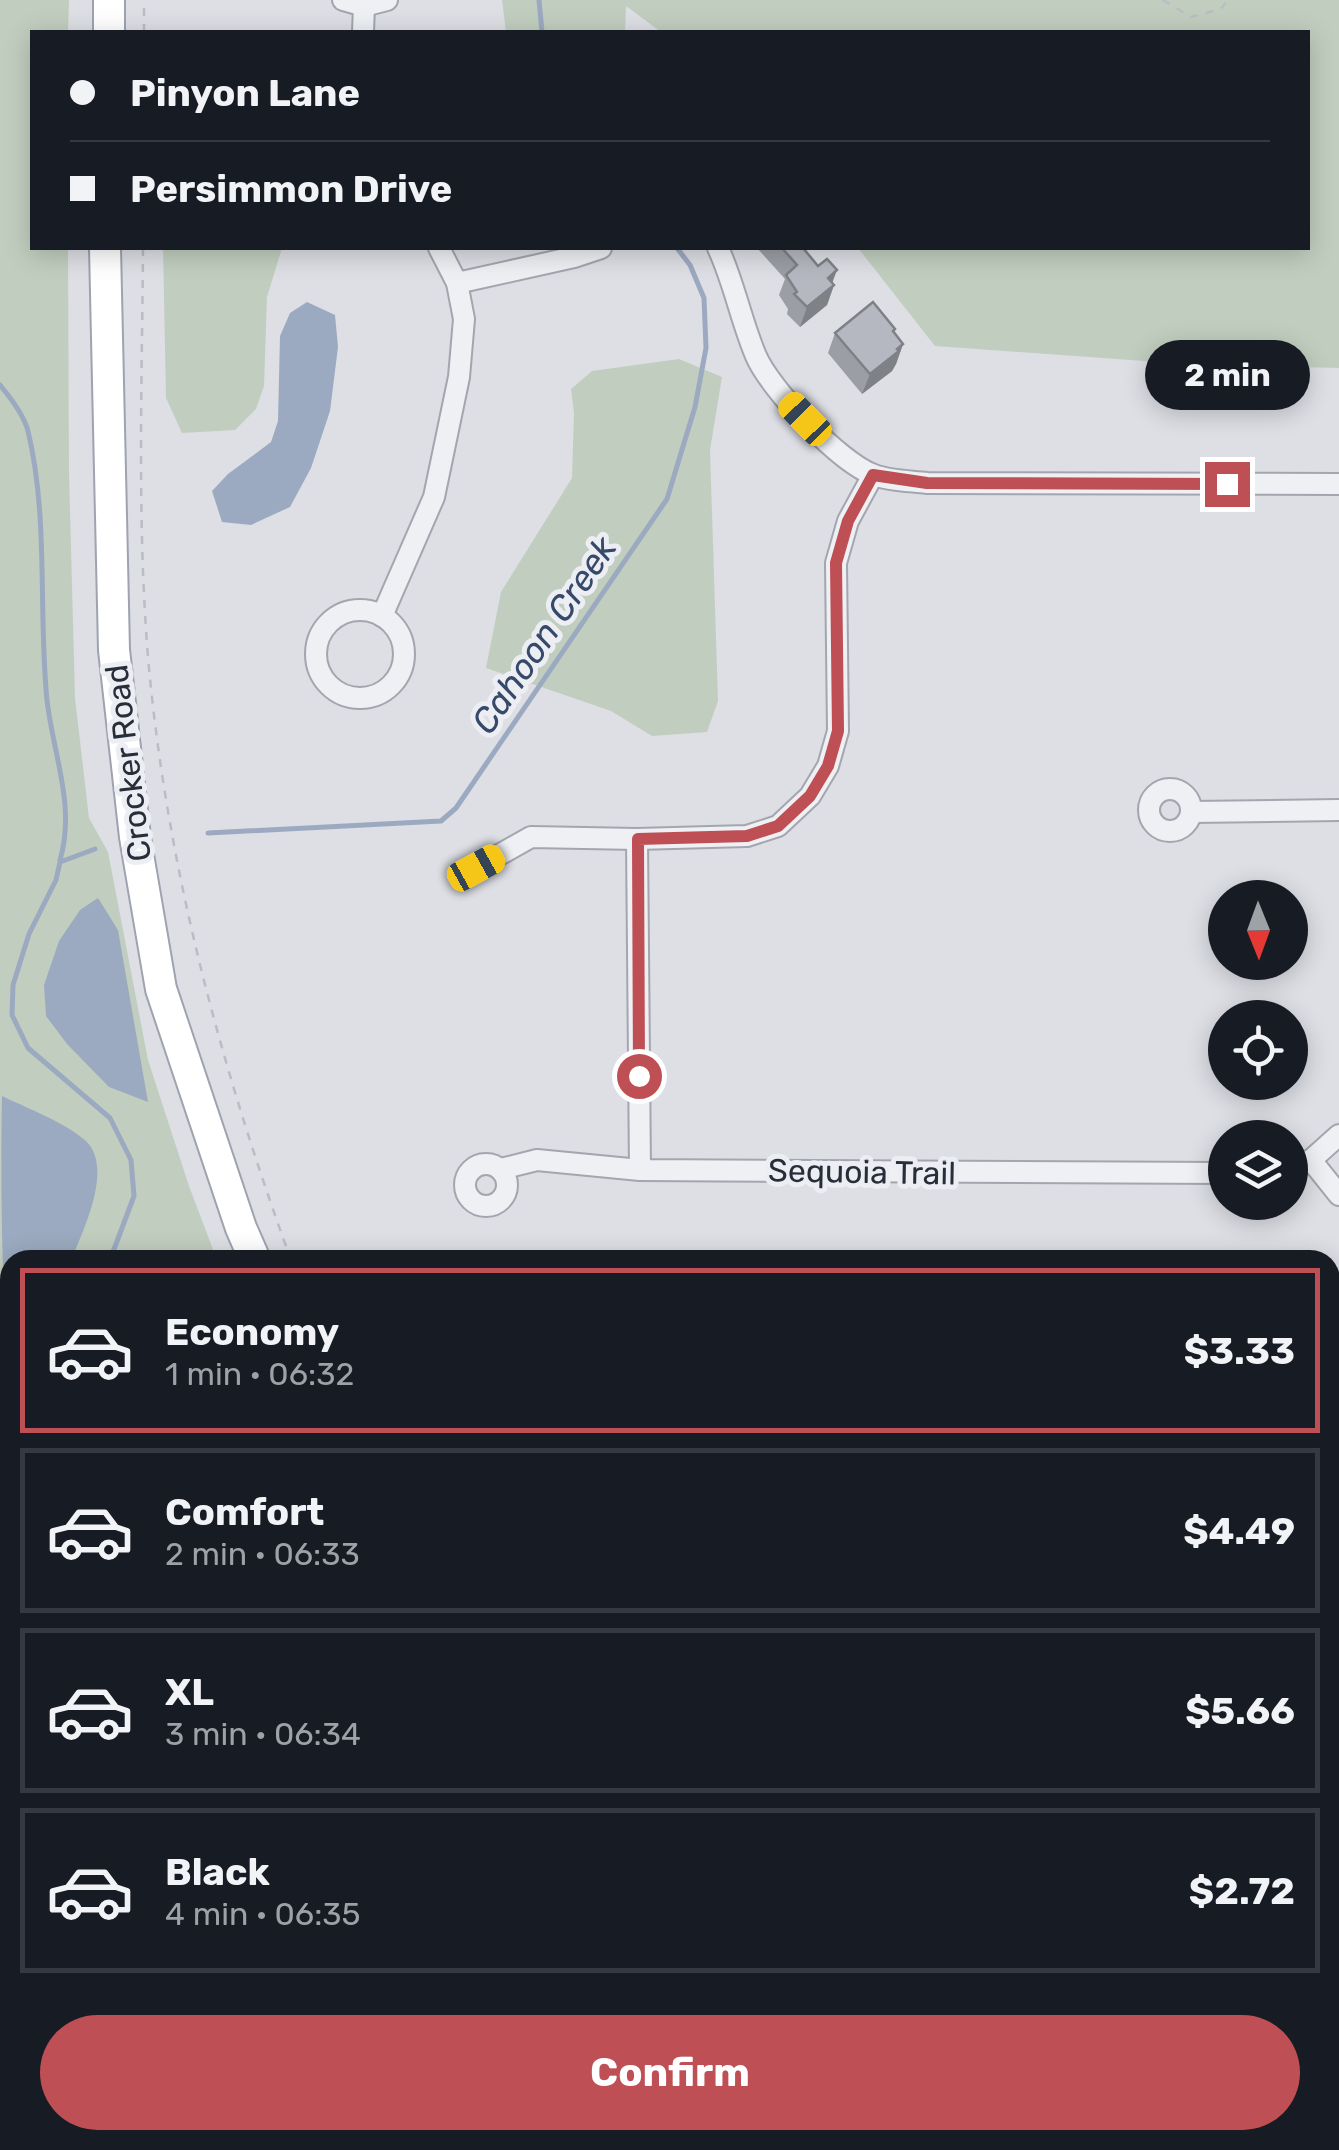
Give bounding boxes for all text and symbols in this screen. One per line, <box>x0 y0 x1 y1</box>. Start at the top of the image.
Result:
text: Pinyon Lane <box>130 70 360 116</box>
text: Persimmon Drive <box>130 166 452 212</box>
callout: 2 min <box>1144 339 1310 409</box>
text: 2 min <box>1184 356 1271 394</box>
car <box>773 387 837 451</box>
route end <box>1205 462 1250 507</box>
water label: Cahoon Creek <box>463 528 626 742</box>
street label: Crocker Road <box>97 662 159 864</box>
car <box>442 840 510 896</box>
north arrow <box>1208 880 1308 980</box>
map controls <box>1208 880 1308 1220</box>
button: locate <box>1208 1000 1308 1100</box>
route start <box>617 1054 662 1099</box>
button: layers <box>1208 1120 1308 1220</box>
street label: Sequoia Trail <box>768 1151 956 1193</box>
icon: car <box>45 1306 135 1396</box>
text: Economy <box>165 1309 339 1355</box>
text: $3.33 <box>1184 1328 1295 1374</box>
text: 1 min · 06:32 <box>165 1355 354 1393</box>
icon: car <box>45 1486 135 1576</box>
text: Comfort <box>165 1489 324 1535</box>
text: $4.49 <box>1183 1508 1295 1554</box>
text: 2 min · 06:33 <box>165 1535 360 1573</box>
icon: car <box>45 1666 135 1756</box>
text: XL <box>165 1669 214 1715</box>
text: $5.66 <box>1185 1688 1295 1734</box>
text: 3 min · 06:34 <box>165 1715 361 1753</box>
icon: car <box>45 1846 135 1936</box>
text: Black <box>165 1849 270 1895</box>
text: $2.72 <box>1189 1868 1295 1914</box>
text: 4 min · 06:35 <box>165 1895 361 1933</box>
button: Confirm <box>40 2015 1300 2130</box>

